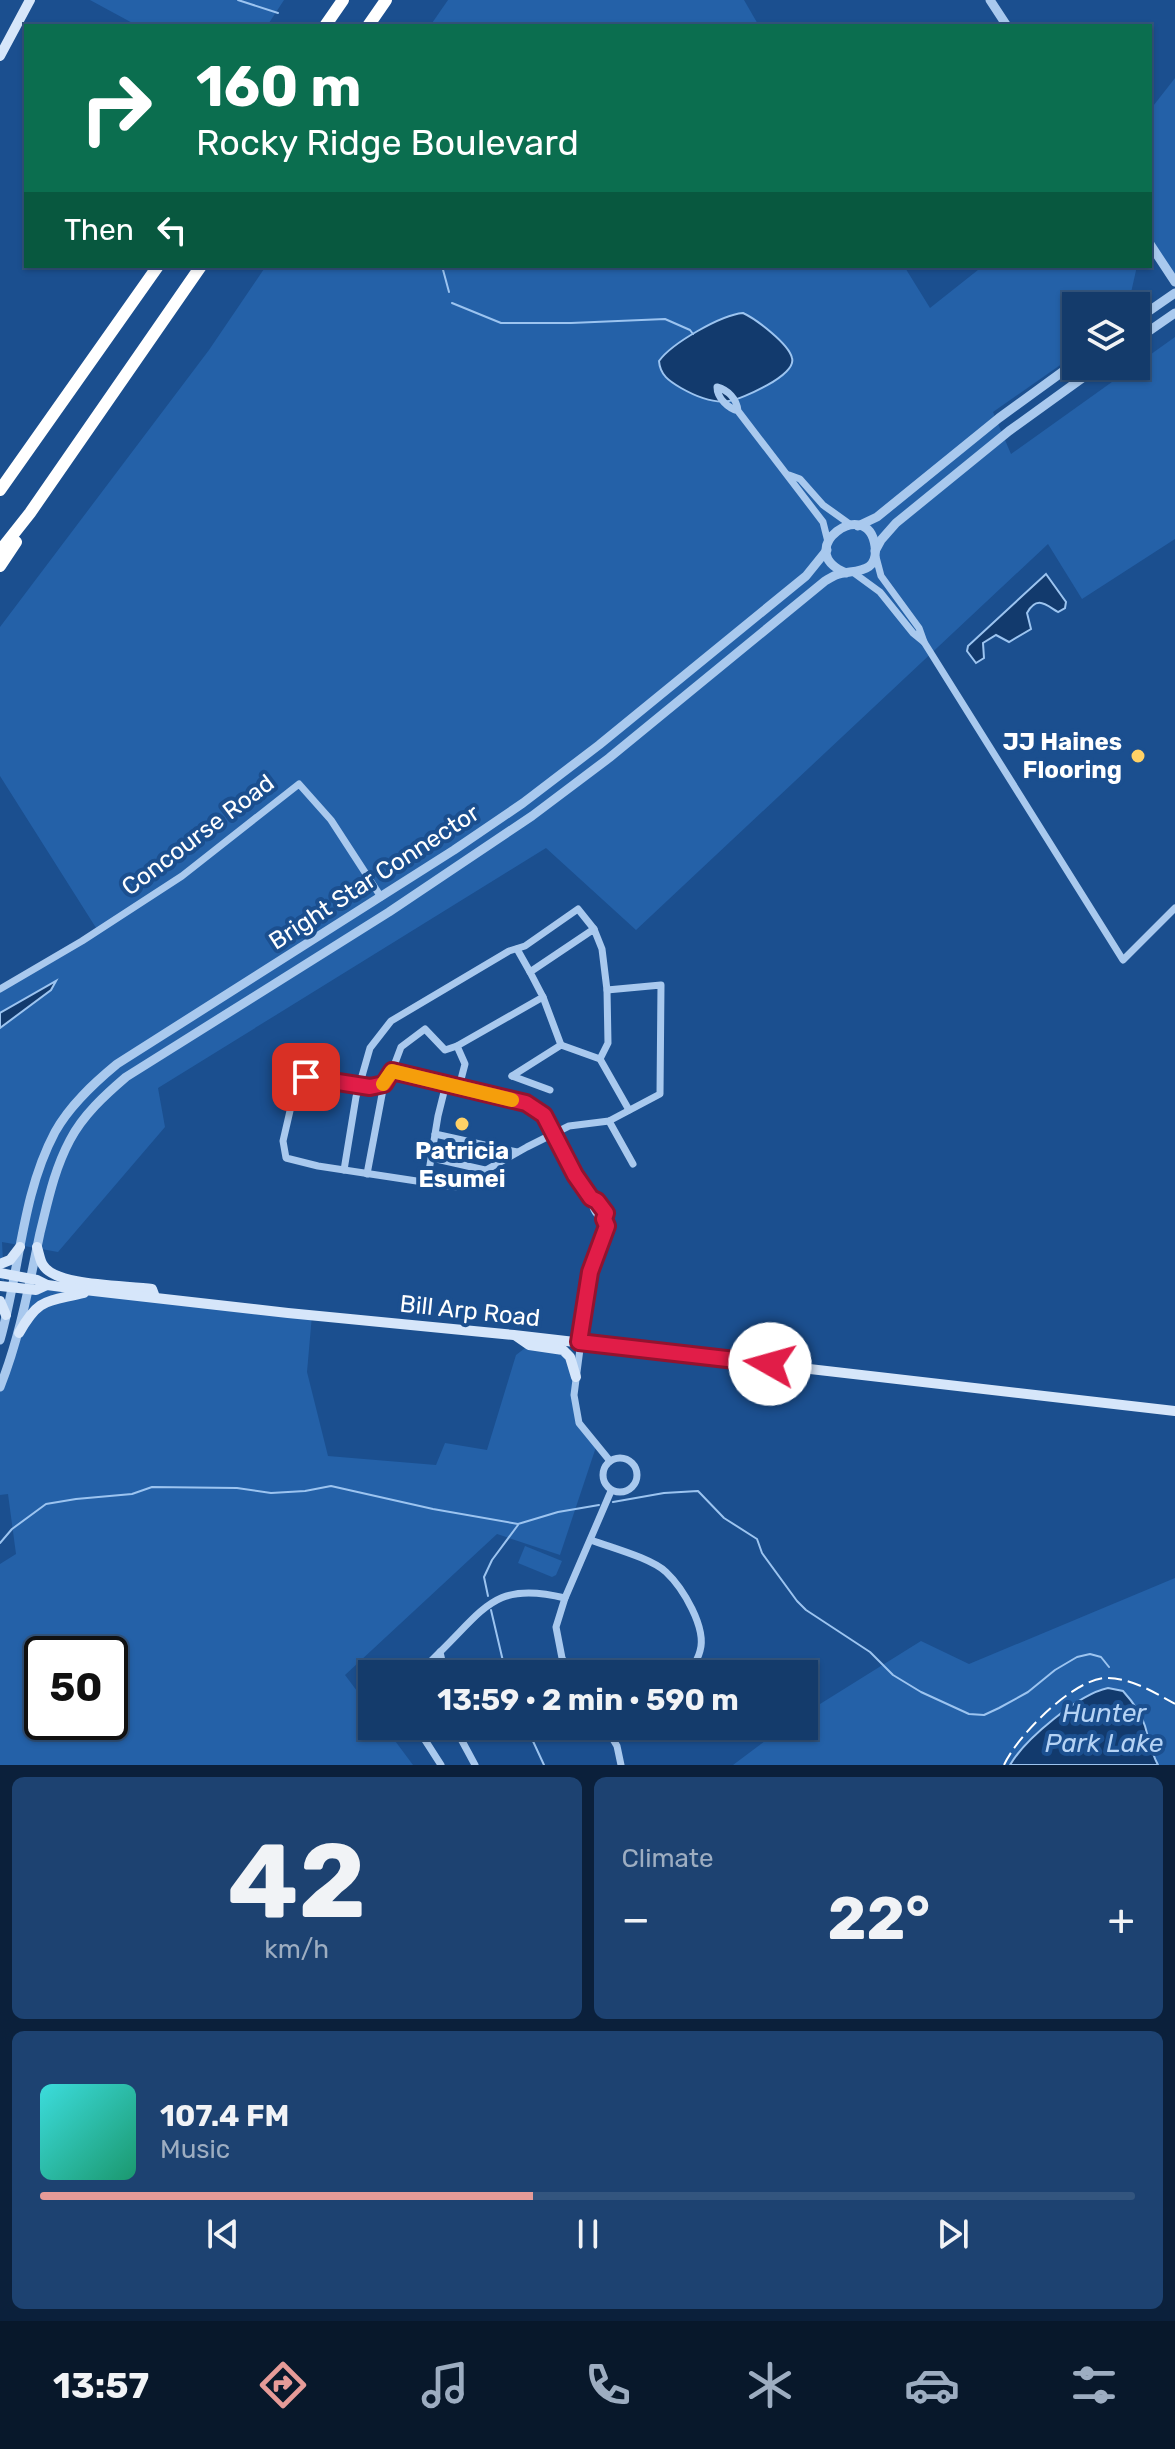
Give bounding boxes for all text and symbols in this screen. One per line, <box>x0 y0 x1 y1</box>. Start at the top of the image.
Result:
text: 160 m <box>196 54 362 120</box>
icon: right <box>64 56 168 160</box>
text: Rocky Ridge Boulevard <box>196 121 579 164</box>
icon: left <box>150 208 194 252</box>
text: Then <box>64 212 134 248</box>
map controls <box>1062 292 1150 380</box>
button: layers <box>1062 292 1150 380</box>
place label: JJ Haines Flooring <box>1003 728 1122 784</box>
marker: JJ Haines Flooring <box>1129 747 1147 765</box>
street label: Concourse Road <box>116 769 280 901</box>
street label: Bright Star Connector <box>264 799 484 955</box>
pin <box>272 1043 340 1111</box>
icon: arrive <box>284 1055 328 1099</box>
marker: Patricia Esumei <box>453 1115 471 1133</box>
place label: Patricia Esumei <box>415 1137 509 1193</box>
street label: Bill Arp Road <box>398 1290 542 1332</box>
position arrow <box>728 1322 812 1406</box>
speed limit sign: 50 <box>24 1636 128 1740</box>
text: 13:59 · 2 min · 590 m <box>437 1682 739 1718</box>
water label: Hunter Park Lake <box>1045 1698 1164 1759</box>
text: 42 <box>227 1820 366 1943</box>
text: Climate <box>622 1843 714 1874</box>
text: 22° <box>828 1883 930 1954</box>
text: − <box>622 1893 650 1945</box>
text: + <box>1108 1893 1135 1945</box>
text: km/h <box>264 1934 329 1965</box>
text: 107.4 FM <box>160 2098 289 2134</box>
text: Music <box>160 2134 230 2165</box>
icon: previous <box>201 2212 245 2256</box>
icon: pause <box>566 2212 610 2256</box>
icon: next <box>931 2212 975 2256</box>
icon: directions <box>255 2357 311 2413</box>
icon: music <box>417 2357 473 2413</box>
icon: phone <box>580 2357 636 2413</box>
icon: climate <box>742 2357 798 2413</box>
icon: car <box>904 2357 960 2413</box>
icon: filters <box>1066 2357 1122 2413</box>
text: 13:57 <box>53 2364 149 2407</box>

